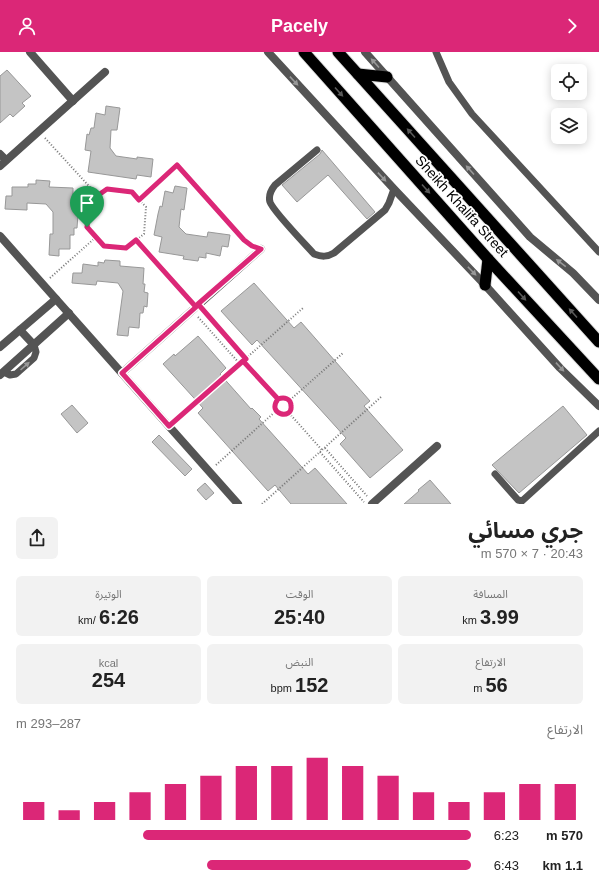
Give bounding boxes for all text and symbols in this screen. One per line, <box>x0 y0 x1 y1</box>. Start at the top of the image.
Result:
icon: person <box>16 15 38 37</box>
icon: forward <box>561 15 583 37</box>
text: Pacely <box>271 16 328 36</box>
one-way arrow <box>370 58 379 68</box>
map controls <box>551 64 587 144</box>
button: locate <box>551 64 587 100</box>
one-way arrow <box>290 76 299 86</box>
one-way arrow <box>334 87 343 96</box>
button: layers <box>551 108 587 144</box>
one-way arrow <box>406 128 416 138</box>
street label: Sheikh Khalifa Street <box>412 152 512 260</box>
one-way arrow <box>466 165 475 176</box>
one-way arrow <box>378 171 387 182</box>
one-way arrow <box>421 183 430 194</box>
pin <box>70 186 104 227</box>
icon: arrive <box>76 192 98 214</box>
one-way arrow <box>556 259 567 267</box>
one-way arrow <box>467 266 477 276</box>
one-way arrow <box>517 291 526 301</box>
one-way arrow <box>568 308 577 318</box>
one-way arrow <box>20 361 30 371</box>
one-way arrow <box>555 362 564 372</box>
button: share <box>16 517 58 559</box>
text: جري مسائي <box>468 518 583 543</box>
text: 20:43 · 7 × 570 m <box>481 546 583 561</box>
text: الوتيرة <box>95 588 122 600</box>
text: الوقت <box>286 588 313 600</box>
text: المسافة <box>473 588 508 600</box>
text: 6:26 <box>99 606 139 628</box>
text: 25:40 <box>274 606 325 628</box>
text: 3.99 <box>480 606 519 628</box>
text: /km <box>78 614 99 626</box>
text: km <box>462 614 480 626</box>
text: النبض <box>286 656 313 668</box>
text: الارتفاع <box>475 656 506 668</box>
text: kcal <box>99 657 118 669</box>
text: 254 <box>92 669 125 691</box>
text: 152 <box>295 674 328 696</box>
text: 56 <box>485 674 508 696</box>
text: bpm <box>271 682 295 694</box>
text: m <box>473 682 485 694</box>
text: 287–293 m <box>16 716 81 731</box>
text: الارتفاع <box>547 722 583 737</box>
text: 6:23 <box>494 828 519 843</box>
text: 570 m <box>546 828 583 843</box>
text: 6:43 <box>494 858 519 873</box>
text: 1.1 km <box>543 858 583 873</box>

